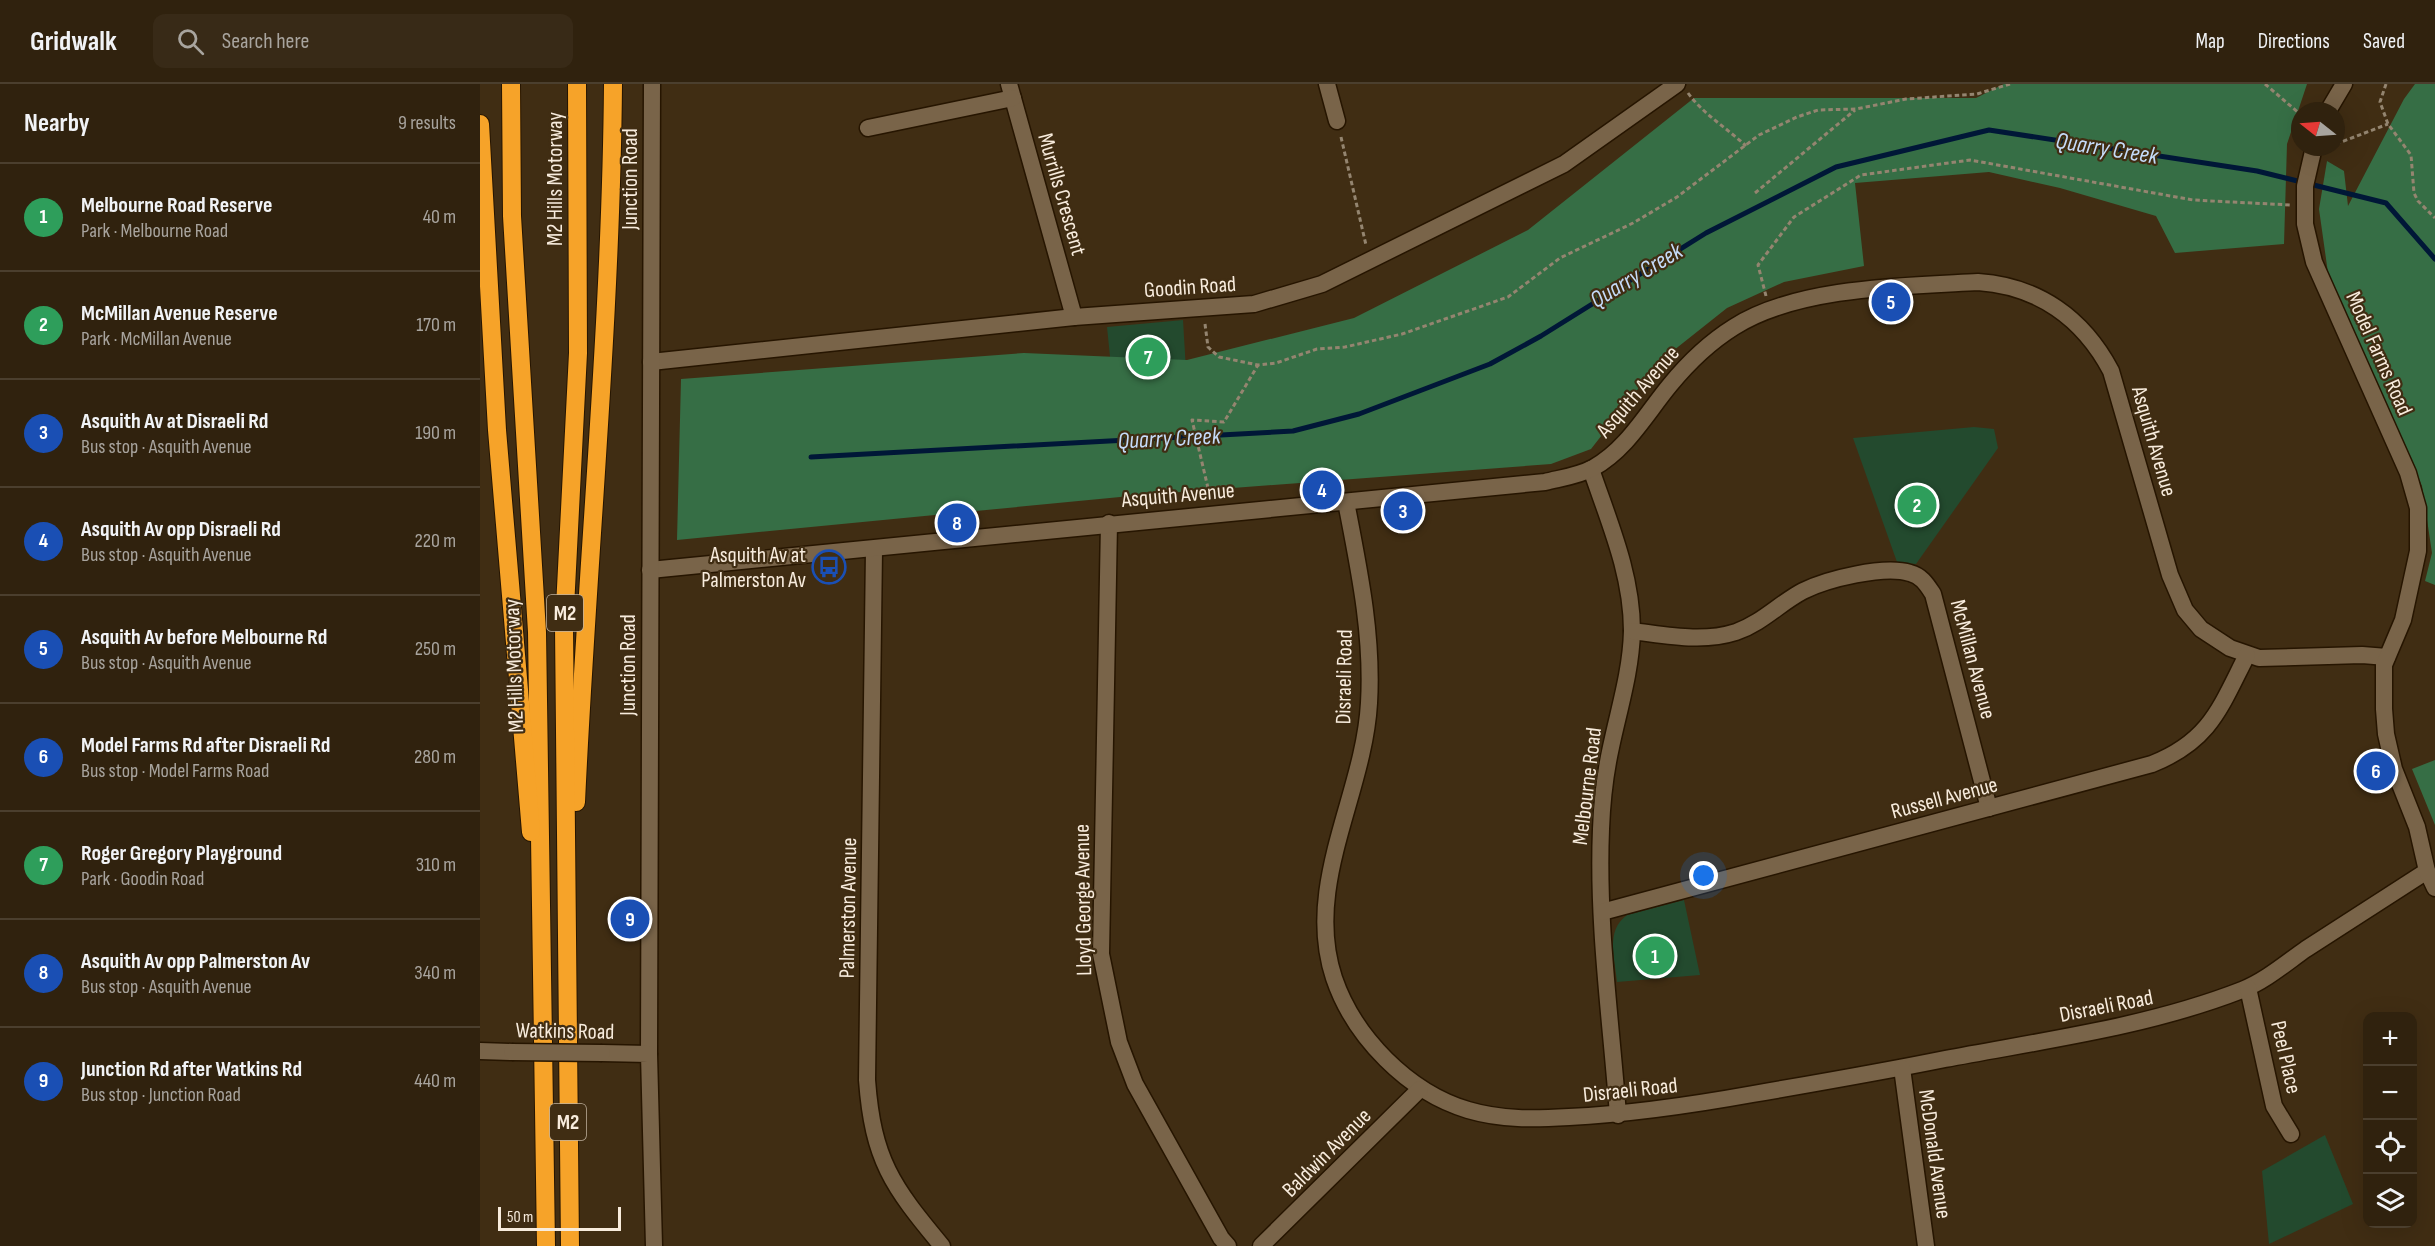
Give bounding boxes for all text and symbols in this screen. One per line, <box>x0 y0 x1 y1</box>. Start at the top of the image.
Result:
search box <box>153 14 573 68</box>
text: Gridwalk <box>30 25 117 58</box>
icon: search <box>174 25 207 58</box>
text: Search here <box>222 28 309 55</box>
text: Map <box>2195 29 2225 54</box>
text: Directions <box>2258 29 2330 54</box>
text: Saved <box>2363 29 2405 54</box>
north arrow <box>2291 102 2345 156</box>
text: Nearby <box>24 108 90 139</box>
text: 9 results <box>398 111 456 135</box>
street label: M2 Hills Motorway <box>542 112 569 246</box>
water label: Quarry Creek <box>2054 126 2161 171</box>
street label: Junction Road <box>617 128 644 231</box>
street label: Murrills Crescent <box>1031 130 1092 259</box>
text: Melbourne Road Reserve <box>81 192 272 219</box>
text: 1 <box>40 205 47 229</box>
text: 40 m <box>423 205 456 229</box>
text: Park · Melbourne Road <box>81 219 228 243</box>
water label: Quarry Creek <box>1585 236 1689 314</box>
street label: Goodin Road <box>1143 271 1237 304</box>
pin: 5 <box>1872 280 1910 324</box>
street label: Model Farms Road <box>2339 287 2418 420</box>
text: McMillan Avenue Reserve <box>81 300 278 327</box>
text: 2 <box>39 313 48 337</box>
text: 170 m <box>416 313 456 337</box>
text: Park · McMillan Avenue <box>81 327 232 351</box>
pin: 7 <box>1128 334 1168 380</box>
street label: Asquith Avenue <box>1590 340 1685 444</box>
street label: Asquith Avenue <box>2125 382 2182 500</box>
text: Asquith Av at Disraeli Rd <box>81 408 268 435</box>
text: 3 <box>39 421 48 445</box>
text: 190 m <box>415 421 456 445</box>
water label: Quarry Creek <box>1117 421 1222 456</box>
text: Bus stop · Asquith Avenue <box>81 435 252 459</box>
pin: 4 <box>1302 468 1342 512</box>
street label: Asquith Avenue <box>1120 477 1236 514</box>
pin: 2 <box>1898 482 1936 528</box>
pin: 3 <box>1384 488 1422 534</box>
pin: 8 <box>938 500 976 546</box>
text: Asquith Av opp Disraeli Rd <box>81 516 281 543</box>
text: 4 <box>39 529 48 553</box>
text: 220 m <box>415 529 456 553</box>
place label: Asquith Av at Palmerston Av <box>701 542 806 594</box>
text: Bus stop · Asquith Avenue <box>81 543 252 567</box>
bus stop icon: Asquith Av at Palmerston Av <box>811 549 847 585</box>
road number: M2 <box>547 595 583 631</box>
street label: McMillan Avenue <box>1944 597 2001 722</box>
street label: M2 Hills Motorway <box>499 598 530 733</box>
street label: Junction Road <box>615 614 642 717</box>
text: Asquith Av before Melbourne Rd <box>81 624 327 651</box>
street label: Disraeli Road <box>1330 629 1359 725</box>
text: 5 <box>39 637 48 661</box>
text: 250 m <box>415 637 456 661</box>
text: Bus stop · Asquith Avenue <box>81 651 252 675</box>
street label: Melbourne Road <box>1567 726 1608 846</box>
text: Model Farms Rd after Disraeli Rd <box>81 732 330 759</box>
text: 6 <box>39 745 48 769</box>
text: 280 m <box>414 745 456 769</box>
pin: 6 <box>2356 748 2396 794</box>
text: Bus stop · Model Farms Road <box>81 759 269 783</box>
street label: Russell Avenue <box>1888 771 2001 826</box>
street label: Lloyd George Avenue <box>1069 824 1098 976</box>
street label: Palmerston Avenue <box>834 837 863 979</box>
text: Roger Gregory Playground <box>81 840 282 867</box>
text: 7 <box>39 853 48 877</box>
text: 310 m <box>416 853 456 877</box>
your location <box>1689 861 1718 890</box>
text: Park · Goodin Road <box>81 867 204 891</box>
pin: 9 <box>610 896 650 942</box>
pin: 1 <box>1636 934 1674 978</box>
text: Asquith Av opp Palmerston Av <box>81 948 310 975</box>
text: 8 <box>39 961 48 985</box>
text: 340 m <box>414 961 456 985</box>
text: Bus stop · Asquith Avenue <box>81 975 252 999</box>
street label: Disraeli Road <box>2057 984 2155 1029</box>
map controls <box>2363 1012 2417 1228</box>
button: + <box>2363 1012 2417 1066</box>
street label: Watkins Road <box>515 1017 615 1046</box>
street label: Peel Place <box>2264 1018 2307 1096</box>
text: Junction Rd after Watkins Rd <box>81 1056 302 1083</box>
button: − <box>2363 1066 2417 1120</box>
text: 9 <box>39 1069 48 1093</box>
text: 440 m <box>414 1069 456 1093</box>
street label: Disraeli Road <box>1582 1072 1679 1109</box>
text: Bus stop · Junction Road <box>81 1083 241 1107</box>
street label: McDonald Avenue <box>1912 1088 1957 1221</box>
street label: Baldwin Avenue <box>1277 1103 1377 1203</box>
road number: M2 <box>550 1104 586 1140</box>
button: locate <box>2363 1120 2417 1174</box>
button: layers <box>2363 1174 2417 1228</box>
scale bar <box>498 1204 621 1232</box>
text: 50 m <box>507 1208 533 1227</box>

